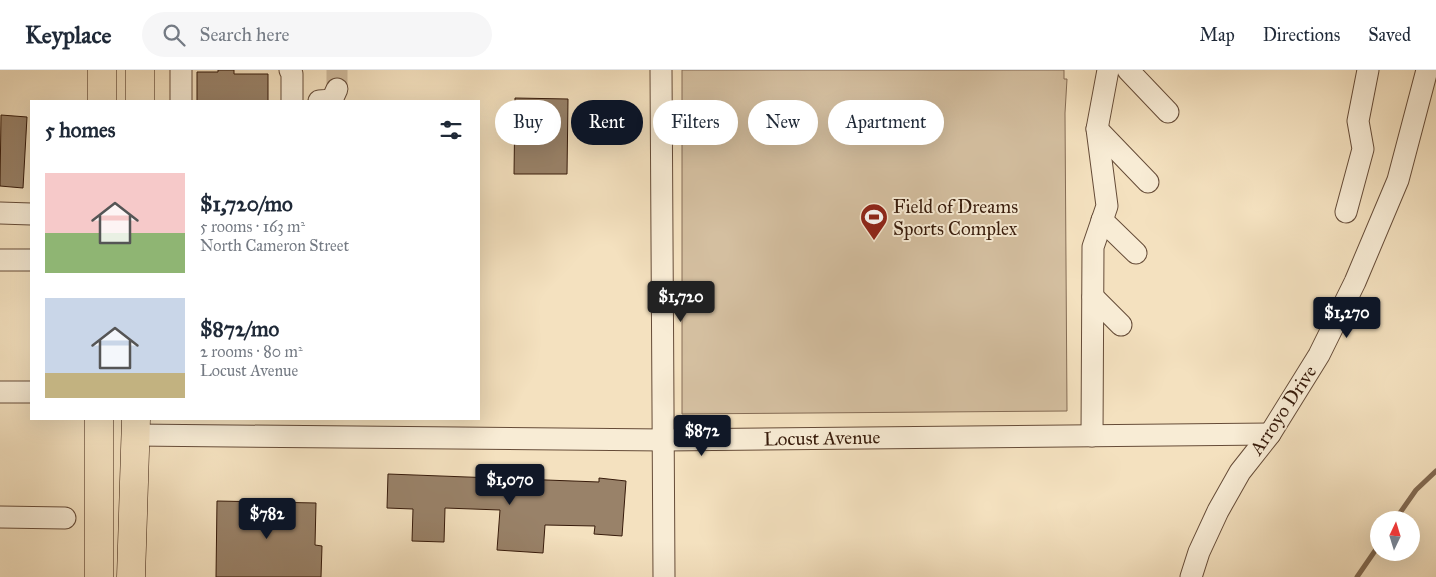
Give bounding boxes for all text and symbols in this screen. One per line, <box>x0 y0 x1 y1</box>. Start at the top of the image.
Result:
search box <box>142 12 492 57</box>
text: Keyplace <box>25 20 112 50</box>
icon: search <box>160 21 188 49</box>
text: Search here <box>200 23 289 46</box>
text: Map <box>1199 24 1235 46</box>
text: Directions <box>1263 24 1340 46</box>
text: Saved <box>1368 24 1411 46</box>
chip: Buy <box>495 100 561 145</box>
chip: Rent <box>571 100 643 145</box>
chip: Filters <box>653 100 738 145</box>
chip: New <box>748 100 818 145</box>
chip: Apartment <box>828 100 944 145</box>
icon: filters <box>437 116 465 144</box>
text: 5 homes <box>45 117 116 143</box>
text: $1,720/mo <box>200 191 293 217</box>
icon: home <box>85 193 145 253</box>
place label: Field of Dreams Sports Complex <box>893 195 1018 240</box>
sports icon: Field of Dreams Sports Complex <box>859 202 889 241</box>
text: 5 rooms · 163 m² <box>200 217 305 236</box>
text: North Cameron Street <box>200 236 349 255</box>
pin: $1,720 <box>640 280 722 323</box>
text: $1,720 <box>659 287 703 306</box>
pin: $1,270 <box>1306 296 1388 339</box>
text: $1,270 <box>1324 303 1370 322</box>
text: $872/mo <box>200 316 279 342</box>
icon: home <box>85 318 145 378</box>
text: 2 rooms · 80 m² <box>200 342 303 361</box>
text: Locust Avenue <box>200 361 298 380</box>
street label: Arroyo Drive <box>1244 361 1321 460</box>
pin: $872 <box>672 414 732 457</box>
text: $872 <box>685 421 719 440</box>
street label: Locust Avenue <box>763 425 881 451</box>
pin: $1,070 <box>469 464 551 506</box>
text: $1,070 <box>486 470 534 489</box>
pin: $782 <box>237 498 297 540</box>
text: $782 <box>250 504 284 523</box>
north arrow <box>1370 511 1420 561</box>
map controls <box>1370 511 1420 561</box>

